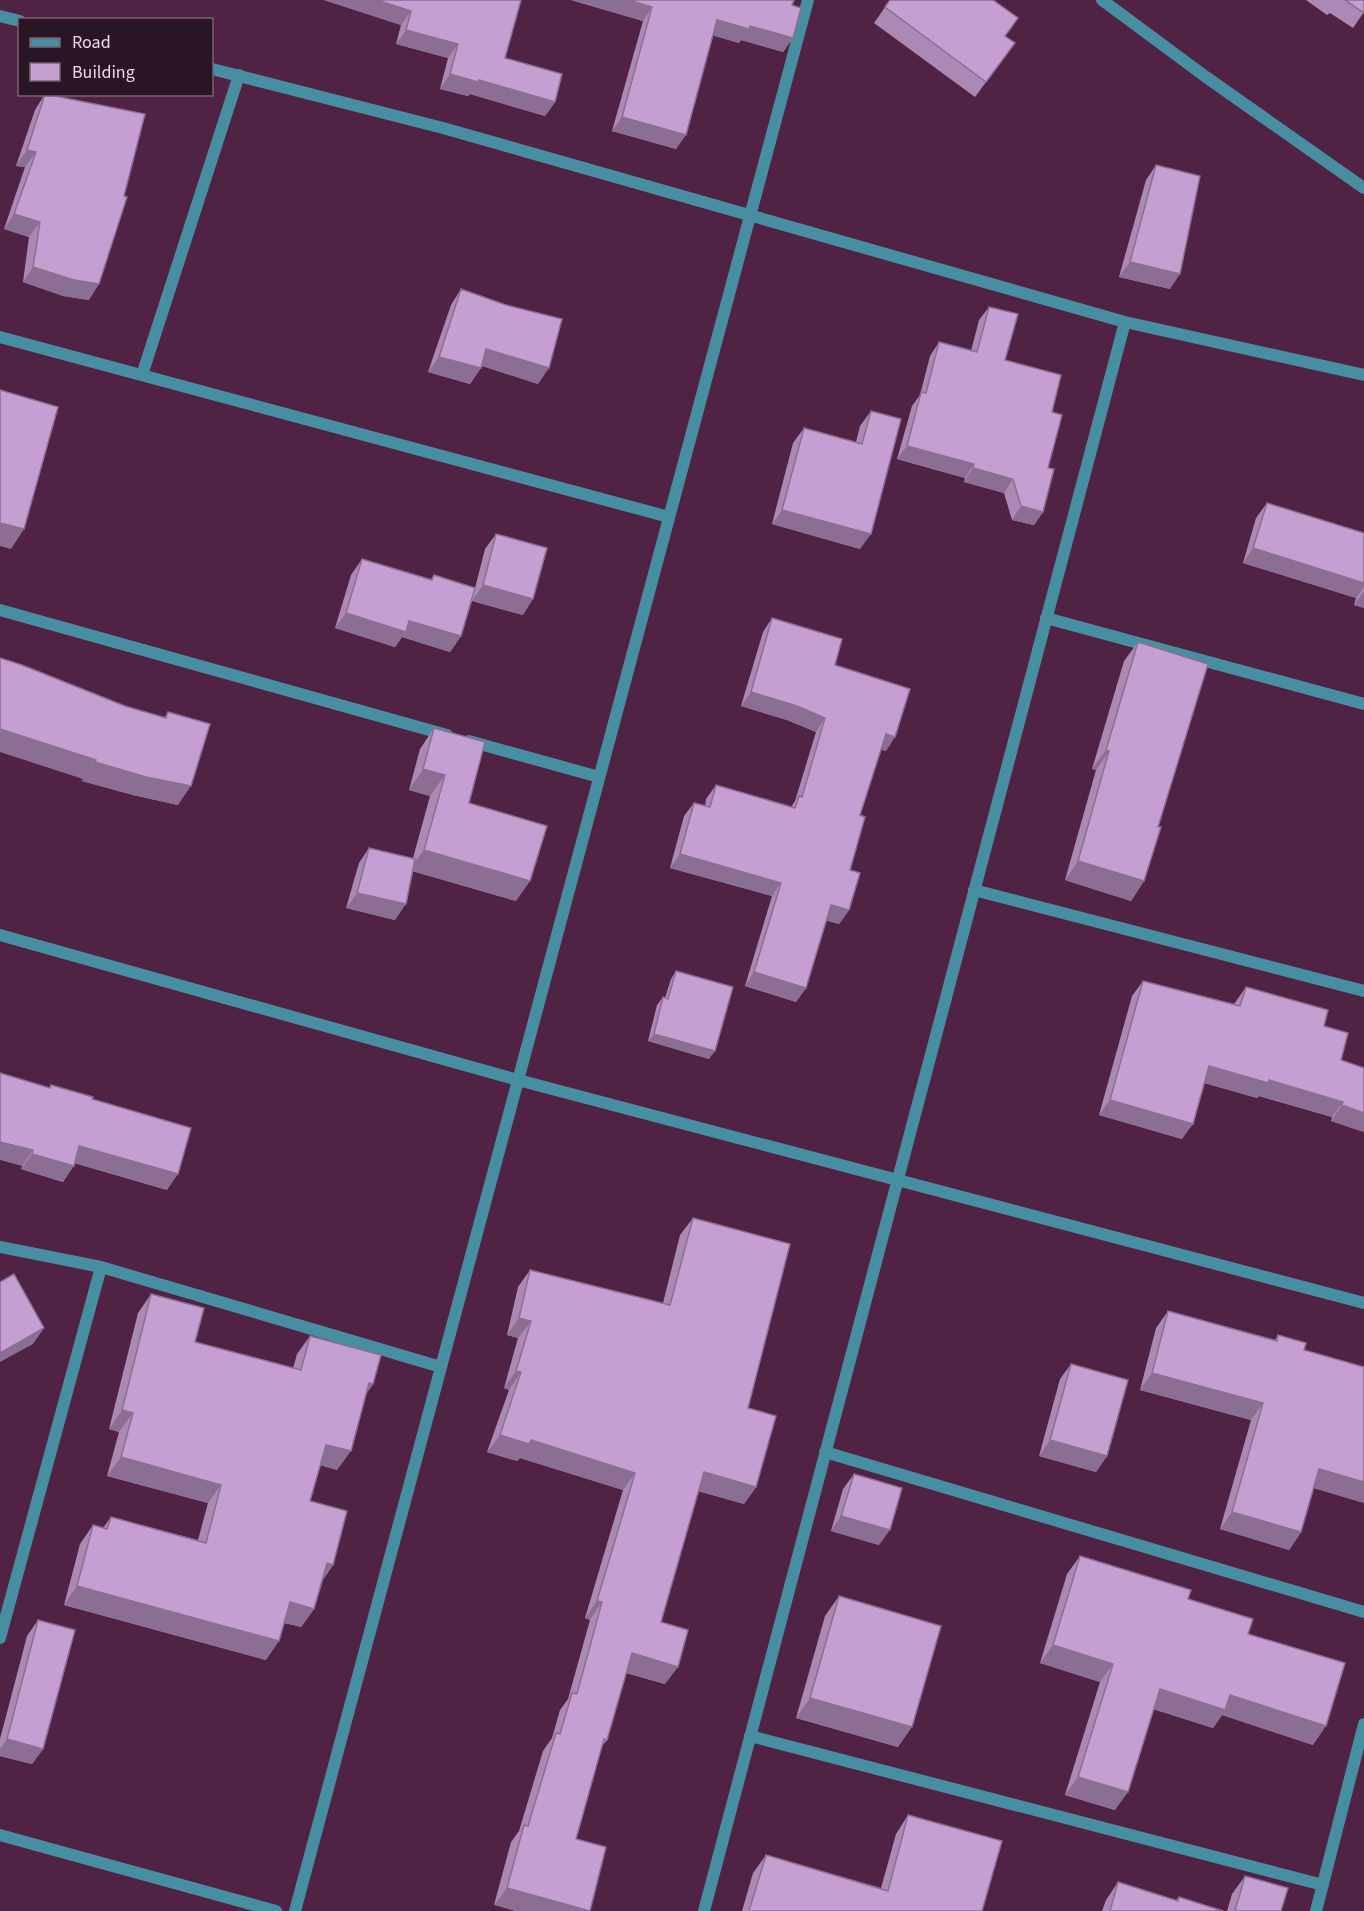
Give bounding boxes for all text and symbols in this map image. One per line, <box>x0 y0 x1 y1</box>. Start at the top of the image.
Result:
legend <box>18 18 213 96</box>
text: Road <box>72 30 111 55</box>
text: Building <box>72 60 135 85</box>

